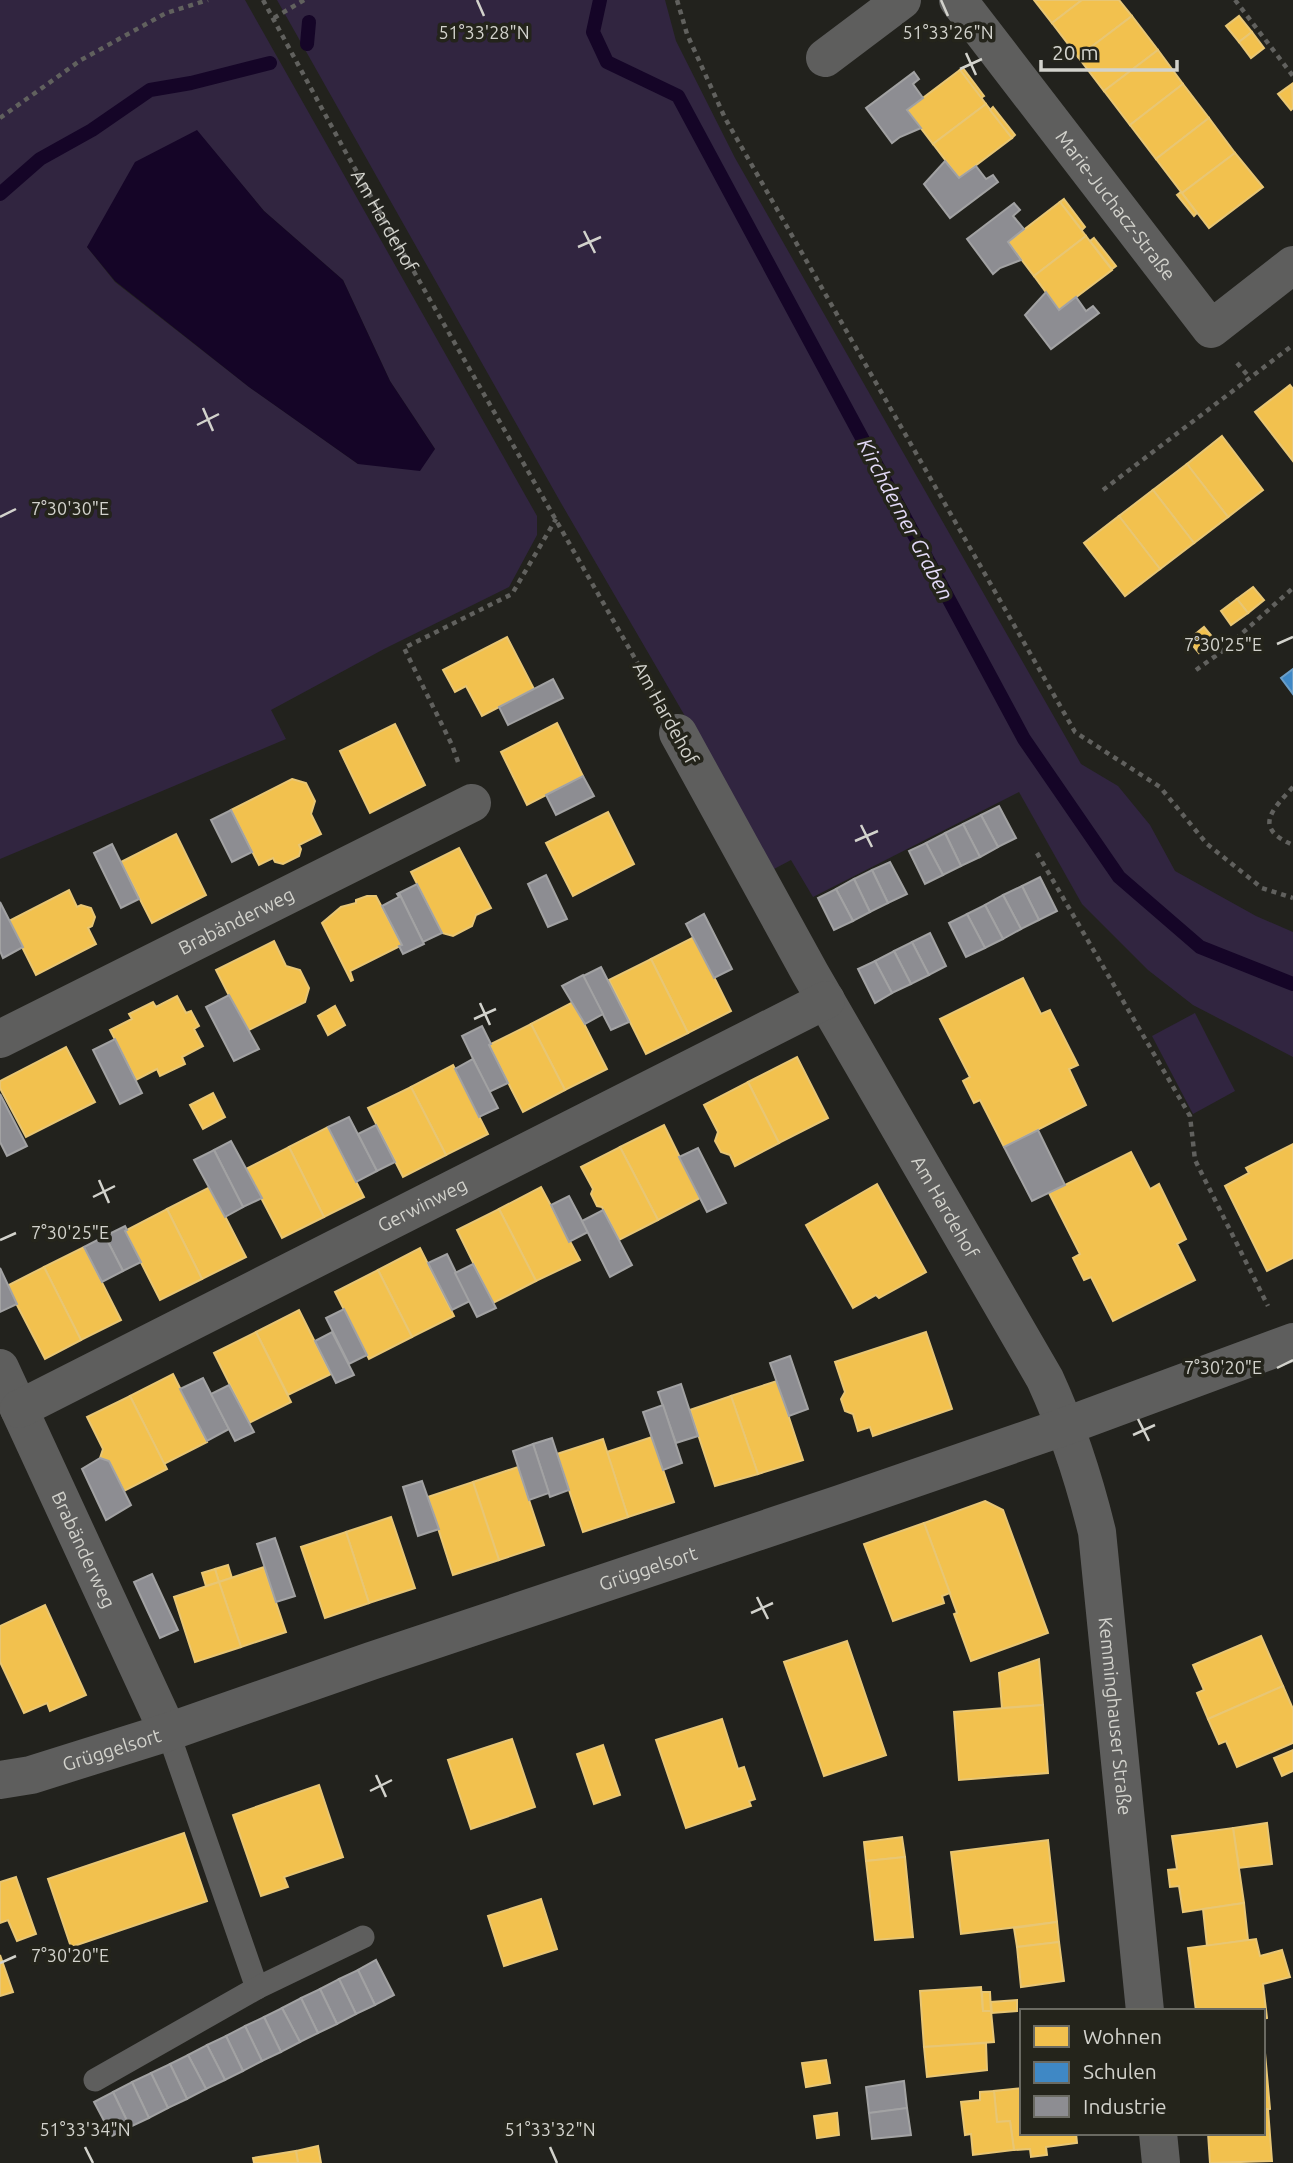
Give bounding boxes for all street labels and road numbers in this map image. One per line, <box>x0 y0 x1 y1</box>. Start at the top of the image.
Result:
street label: Marie-Juchacz-Straße <box>1051 126 1180 285</box>
street label: Am Hardehof <box>347 166 423 276</box>
street label: Am Hardehof <box>629 658 704 769</box>
street label: Brabänderweg <box>175 883 297 959</box>
street label: Am Hardehof <box>907 1152 984 1262</box>
street label: Gerwinweg <box>374 1173 470 1236</box>
street label: Brabänderweg <box>47 1488 120 1611</box>
street label: Grüggelsort <box>596 1542 700 1595</box>
street label: Kemminghauser Straße <box>1095 1616 1136 1816</box>
street label: Grüggelsort <box>60 1724 164 1775</box>

